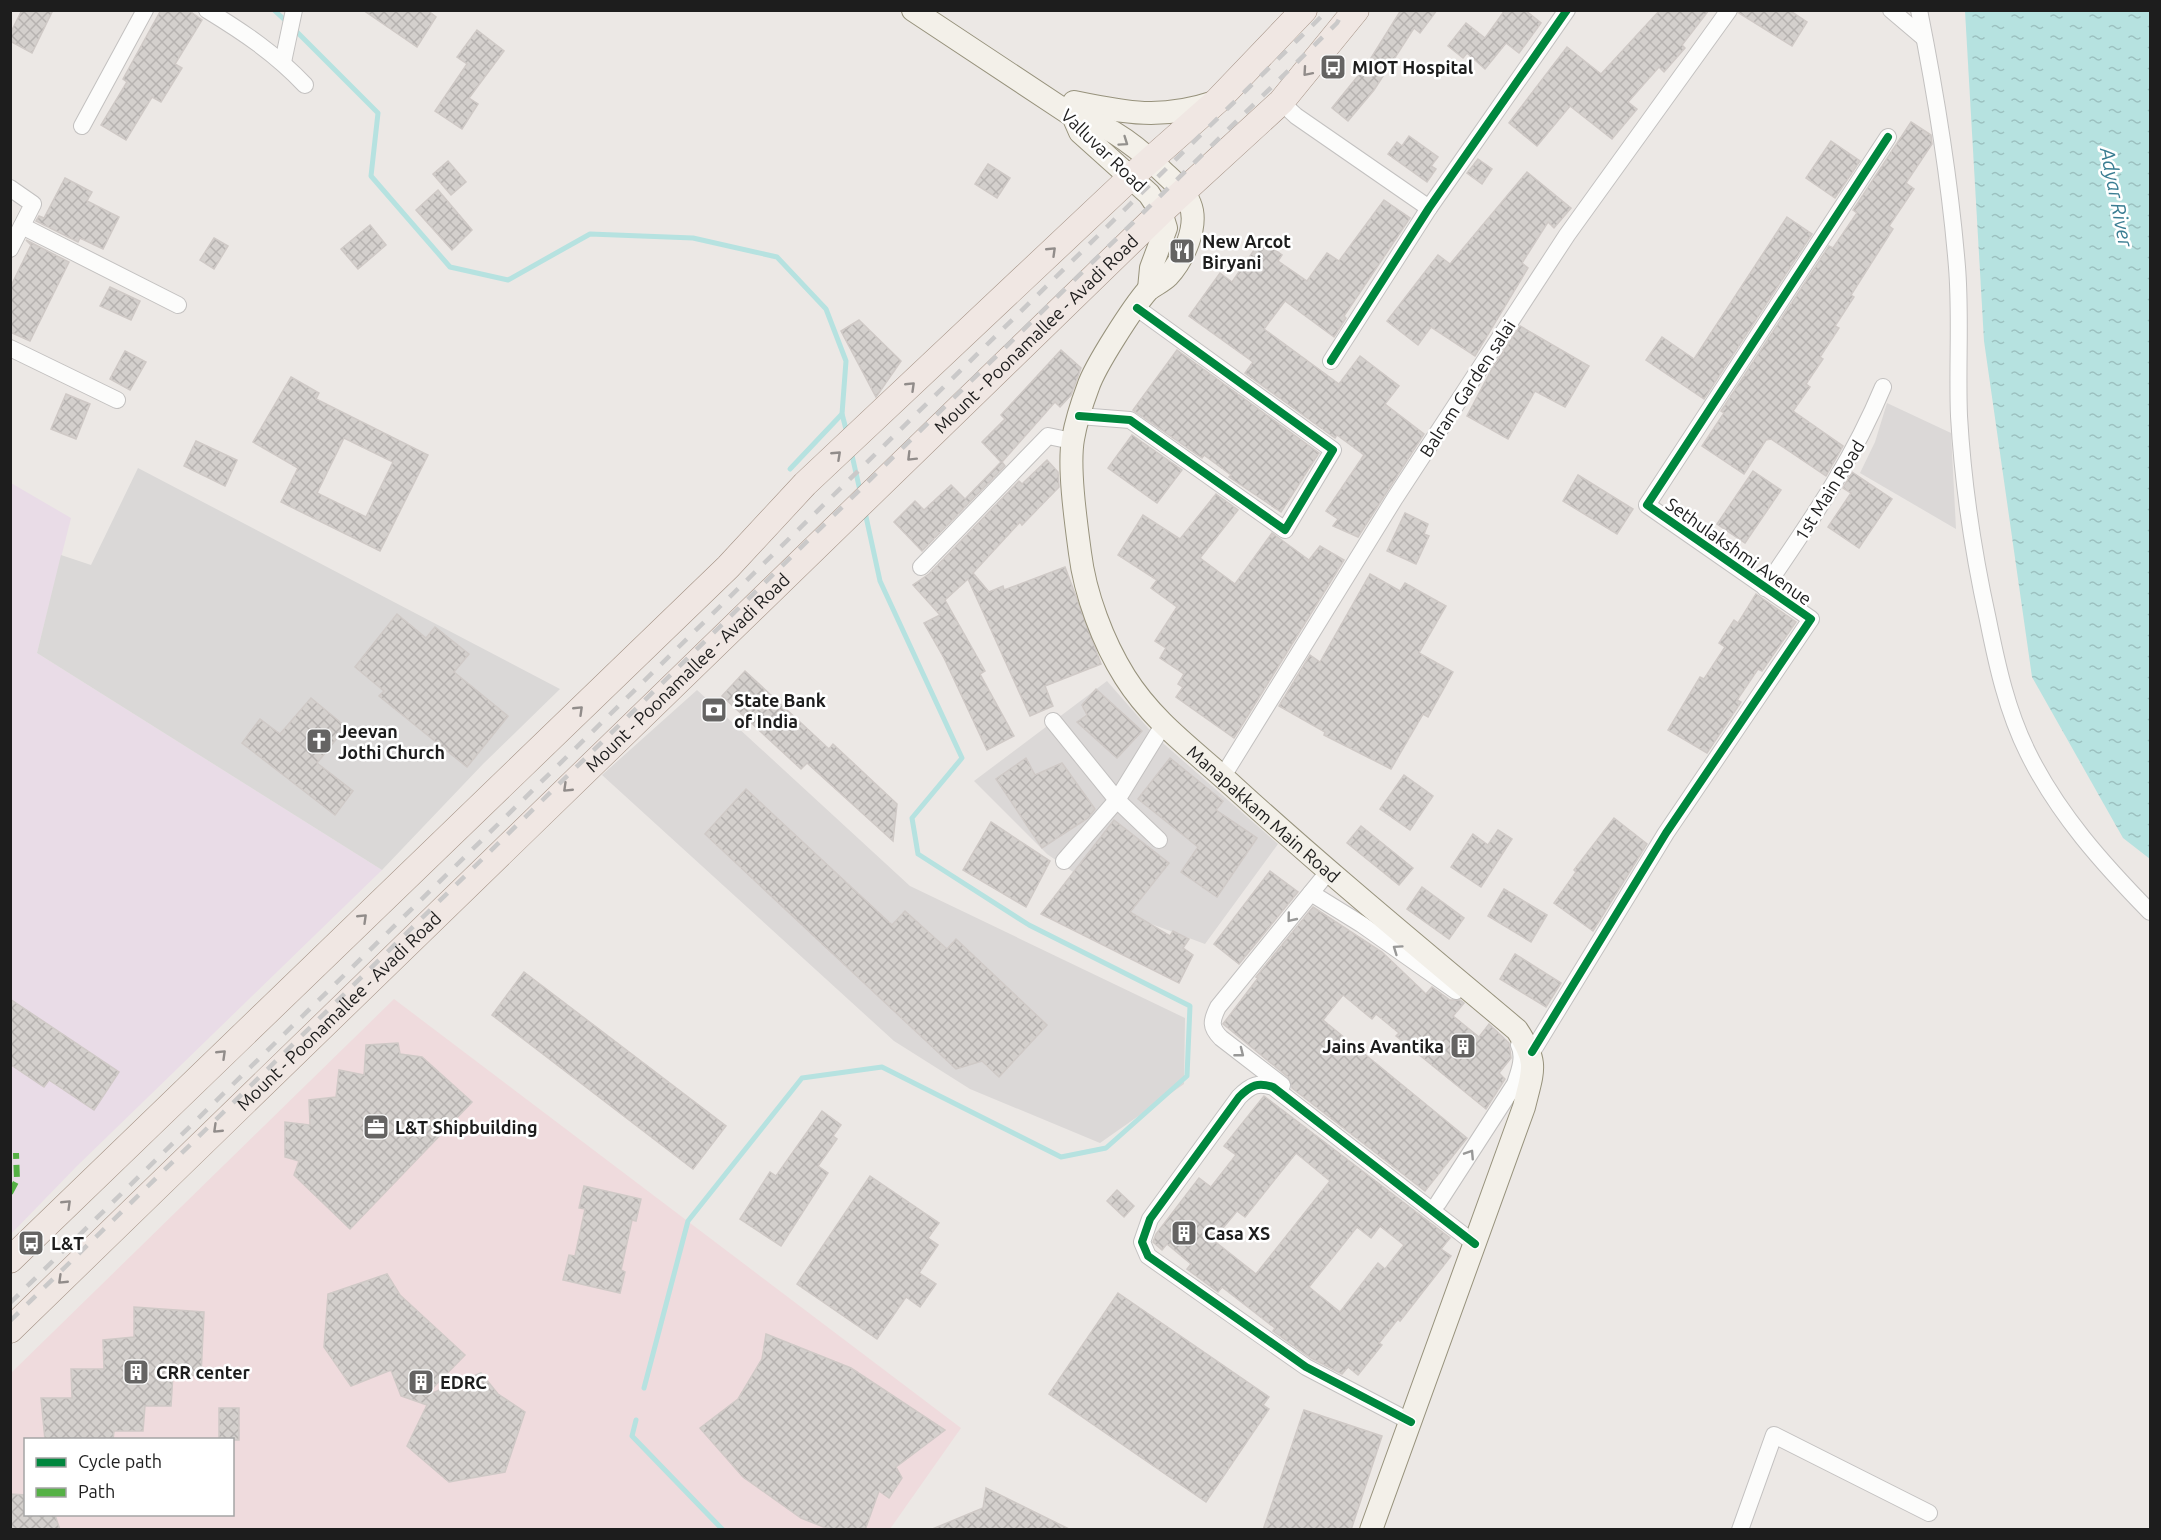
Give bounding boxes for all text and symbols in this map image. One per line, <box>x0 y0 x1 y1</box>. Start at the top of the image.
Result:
bus stop icon: MIOT Hospital <box>1318 52 1348 82</box>
place label: MIOT Hospital <box>1352 57 1474 77</box>
one-way arrow <box>1303 65 1314 76</box>
street label: Valluvar Road <box>1057 104 1151 196</box>
one-way arrow <box>1118 134 1129 145</box>
water label: Adyar River <box>2096 144 2138 250</box>
street label: Mount - Poonamallee - Avadi Road <box>930 230 1142 437</box>
place label: New Arcot Biryani <box>1202 231 1291 272</box>
restaurant icon: New Arcot Biryani <box>1167 236 1197 266</box>
one-way arrow <box>1045 248 1056 259</box>
street label: Balram Garden salai <box>1415 316 1519 460</box>
one-way arrow <box>904 382 915 393</box>
street label: 1st Main Road <box>1790 436 1868 544</box>
one-way arrow <box>908 450 919 461</box>
one-way arrow <box>830 451 841 462</box>
street label: Sethulakshmi Avenue <box>1662 493 1816 609</box>
street label: Mount - Poonamallee - Avadi Road <box>581 569 793 776</box>
place label: State Bank of India <box>734 690 826 731</box>
bank icon: State Bank of India <box>699 695 729 725</box>
one-way arrow <box>572 706 582 717</box>
place label: Jeevan Jothi Church <box>338 721 445 762</box>
church icon: Jeevan Jothi Church <box>304 726 334 756</box>
street label: Manapakkam Main Road <box>1184 741 1344 886</box>
one-way arrow <box>563 781 573 792</box>
street label: Mount - Poonamallee - Avadi Road <box>233 908 445 1114</box>
one-way arrow <box>1287 911 1298 922</box>
one-way arrow <box>355 915 366 926</box>
one-way arrow <box>1392 945 1403 956</box>
building icon: Jains Avantika <box>1448 1031 1478 1061</box>
place label: Jains Avantika <box>1322 1036 1444 1056</box>
one-way arrow <box>1233 1046 1244 1057</box>
one-way arrow <box>216 1050 226 1061</box>
office icon: L&T Shipbuilding <box>361 1112 391 1142</box>
place label: L&T Shipbuilding <box>395 1117 538 1137</box>
one-way arrow <box>213 1122 224 1133</box>
one-way arrow <box>1463 1149 1474 1160</box>
one-way arrow <box>60 1201 71 1212</box>
building icon: Casa XS <box>1169 1218 1199 1248</box>
place label: Casa XS <box>1204 1223 1270 1243</box>
bus stop icon: L&T <box>16 1228 46 1258</box>
place label: L&T <box>51 1233 84 1253</box>
one-way arrow <box>59 1273 69 1284</box>
building icon: CRR center <box>121 1357 151 1387</box>
place label: CRR center <box>156 1362 251 1382</box>
building icon: EDRC <box>406 1367 436 1397</box>
place label: EDRC <box>440 1372 487 1392</box>
legend <box>24 1438 234 1516</box>
text: Cycle path <box>78 1451 162 1471</box>
text: Path <box>78 1481 115 1501</box>

